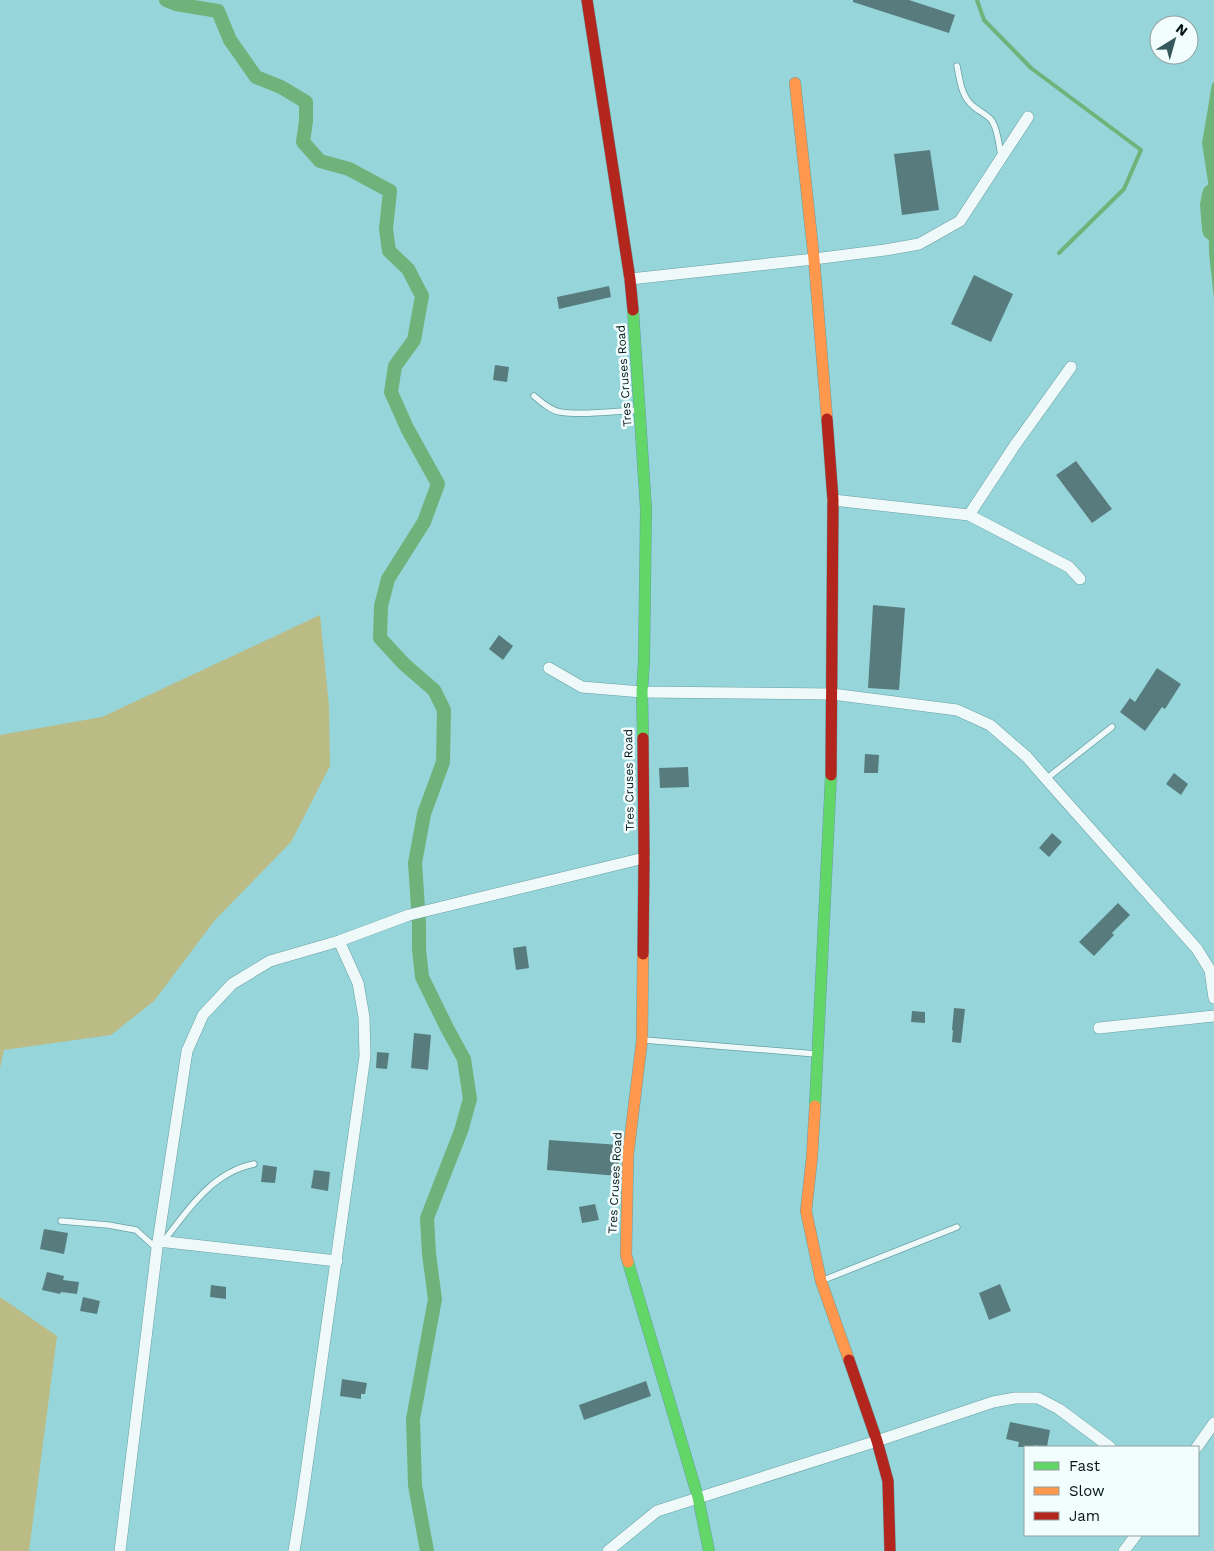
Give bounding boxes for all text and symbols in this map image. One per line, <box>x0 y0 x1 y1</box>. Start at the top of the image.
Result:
north arrow <box>1149 15 1199 65</box>
text: N <box>1173 20 1191 39</box>
street label: Tres Cruses Road <box>613 325 635 427</box>
street label: Tres Cruses Road <box>621 729 637 831</box>
street label: Tres Cruses Road <box>605 1132 625 1234</box>
legend <box>1024 1446 1199 1536</box>
text: Fast <box>1069 1457 1101 1475</box>
text: Slow <box>1069 1482 1105 1500</box>
text: Jam <box>1069 1507 1100 1525</box>

